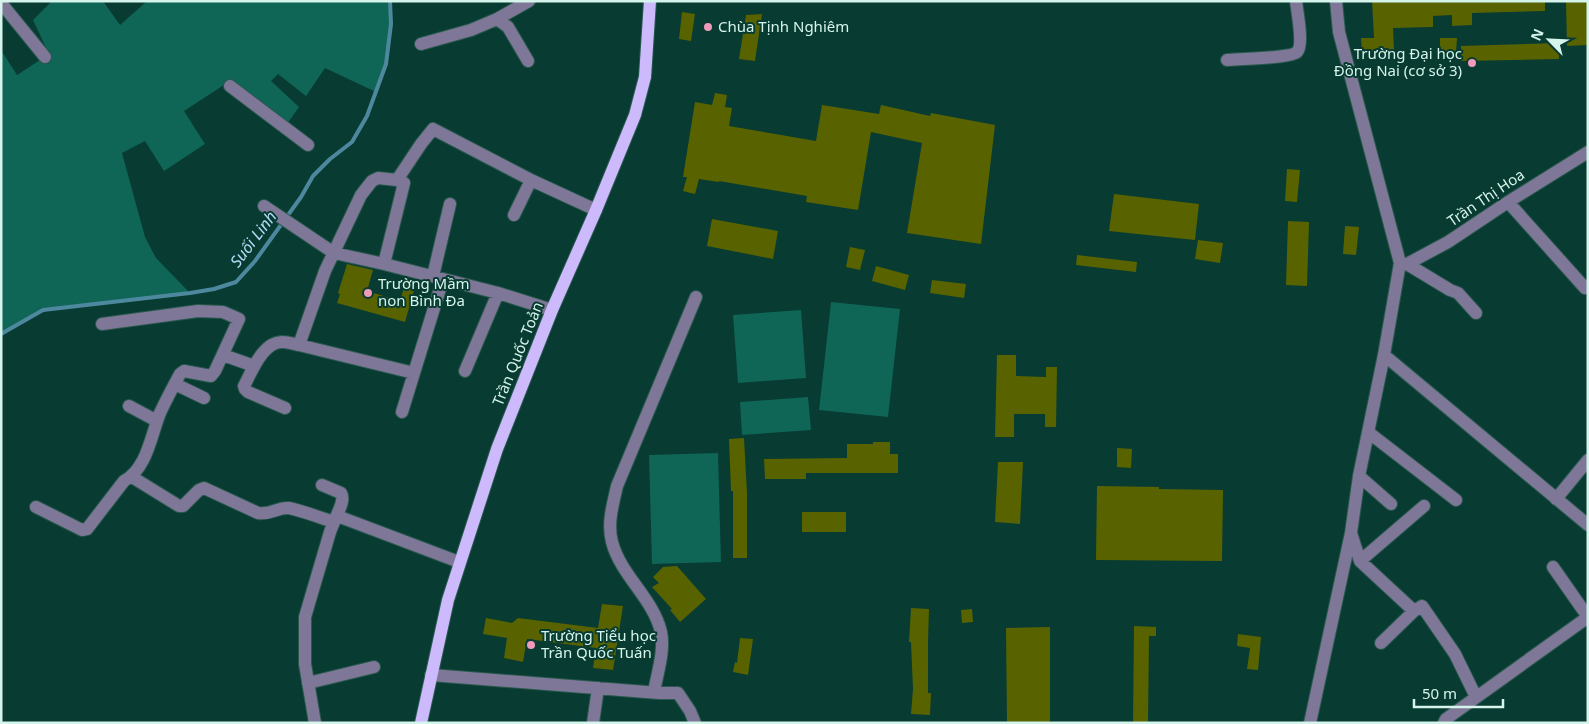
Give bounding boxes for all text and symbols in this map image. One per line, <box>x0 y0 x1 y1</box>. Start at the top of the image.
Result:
north arrow <box>1524 15 1574 65</box>
place label: Chùa Tịnh Nghiêm <box>718 16 849 36</box>
marker: Chùa Tịnh Nghiêm <box>702 21 714 33</box>
text: N <box>1526 25 1548 44</box>
place label: Trường Đại học Đồng Nai (cơ sở 3) <box>1334 43 1462 80</box>
marker: Trường Đại học Đồng Nai (cơ sở 3) <box>1466 57 1478 69</box>
street label: Trần Thị Hoa <box>1443 164 1528 230</box>
water label: Suối Linh <box>225 206 281 272</box>
place label: Trường Mầm non Bình Đa <box>378 273 470 310</box>
marker: Trường Mầm non Bình Đa <box>362 287 374 299</box>
street label: Trần Quốc Toản <box>487 299 547 408</box>
place label: Trường Tiểu học Trần Quốc Tuấn <box>541 625 656 662</box>
marker: Trường Tiểu học Trần Quốc Tuấn <box>525 639 537 651</box>
scale bar <box>1414 676 1503 708</box>
text: 50 m <box>1422 683 1457 703</box>

